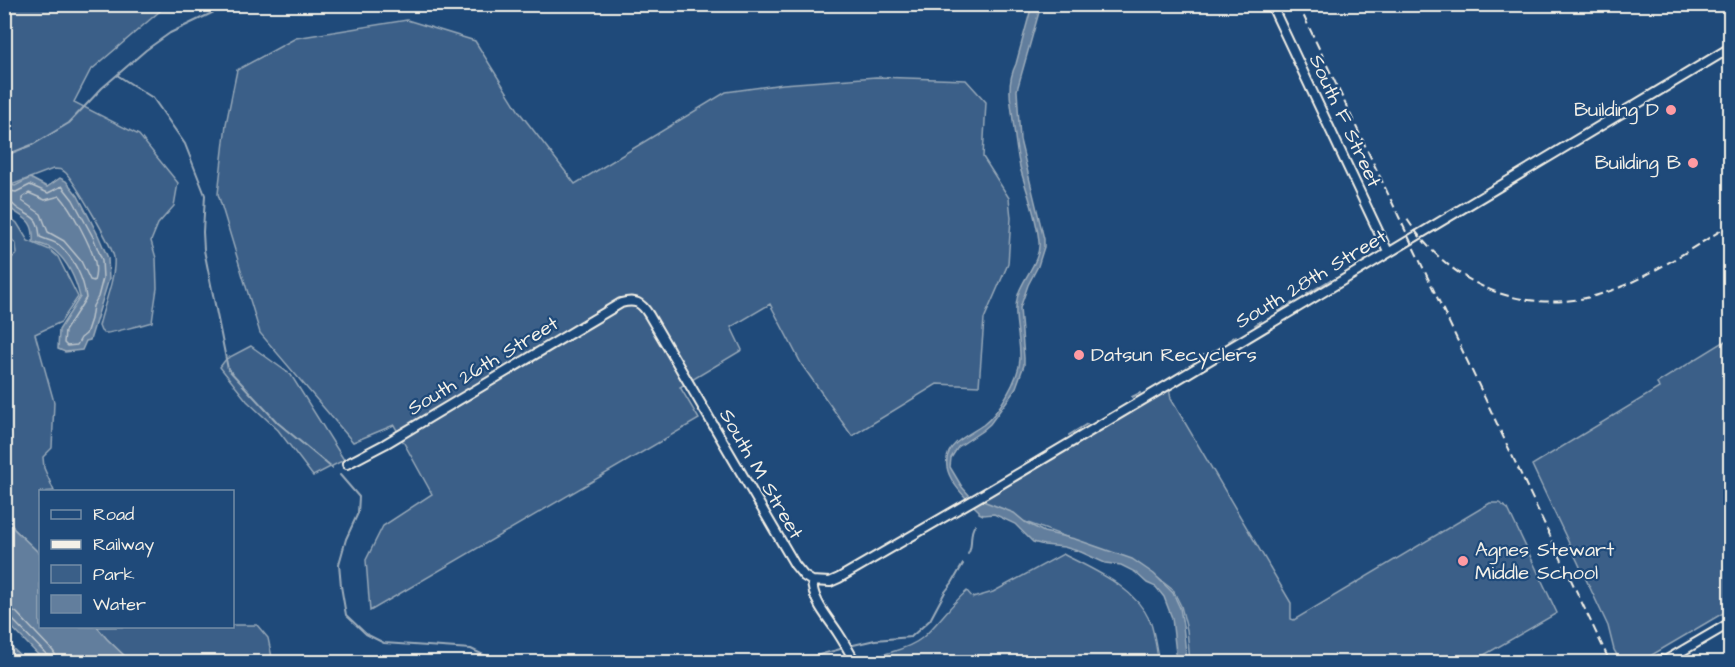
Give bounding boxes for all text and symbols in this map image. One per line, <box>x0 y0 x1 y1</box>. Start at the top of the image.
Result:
street label: South F Street <box>1302 50 1388 192</box>
place label: Building D <box>1574 96 1659 125</box>
marker: Building D <box>1664 103 1678 117</box>
place label: Building B <box>1595 149 1681 178</box>
marker: Building B <box>1686 156 1700 170</box>
street label: South 28th Street <box>1230 223 1392 335</box>
street label: South 26th Street <box>402 310 564 422</box>
place label: Datsun Recyclers <box>1091 341 1257 370</box>
marker: Datsun Recyclers <box>1072 348 1086 362</box>
street label: South M Street <box>712 404 810 544</box>
legend <box>39 490 234 628</box>
text: Road <box>93 502 134 527</box>
text: Railway <box>93 532 154 558</box>
place label: Agnes Stewart Middle School <box>1475 536 1614 587</box>
marker: Agnes Stewart Middle School <box>1456 554 1470 568</box>
text: Park <box>93 562 135 587</box>
text: Water <box>93 592 146 617</box>

